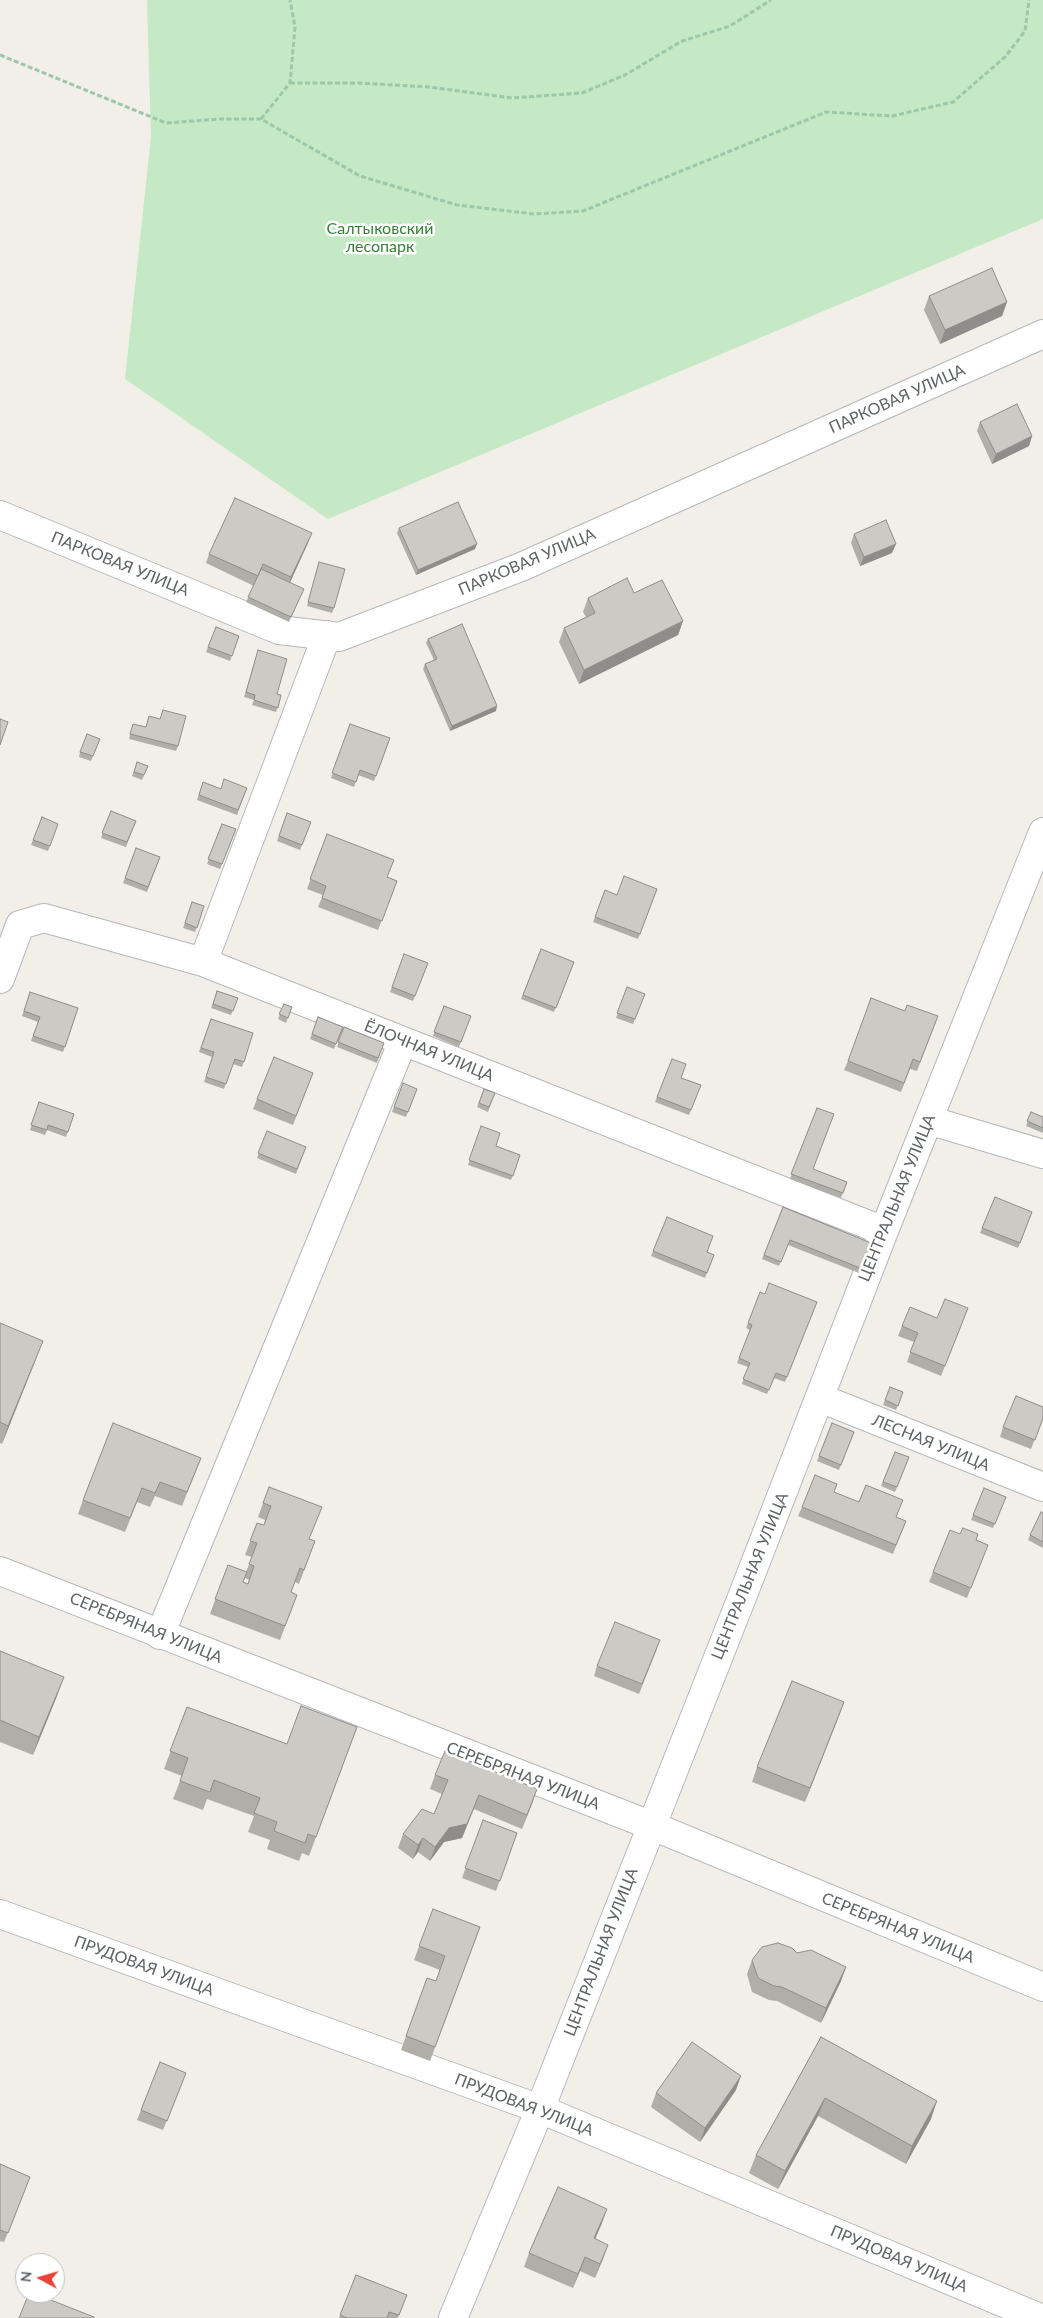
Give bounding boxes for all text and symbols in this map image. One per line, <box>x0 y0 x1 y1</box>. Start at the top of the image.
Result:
park label: Салтыковский лесопарк <box>327 219 433 257</box>
street label: ПАРКОВАЯ УЛИЦА <box>826 360 968 438</box>
street label: ПАРКОВАЯ УЛИЦА <box>456 524 598 600</box>
street label: ПАРКОВАЯ УЛИЦА <box>48 528 192 600</box>
street label: ЁЛОЧНАЯ УЛИЦА <box>361 1016 497 1086</box>
street label: ЦЕНТРАЛЬНАЯ УЛИЦА <box>855 1112 939 1284</box>
street label: ЛЕСНАЯ УЛИЦА <box>869 1411 993 1475</box>
street label: ЦЕНТРАЛЬНАЯ УЛИЦА <box>708 1490 792 1662</box>
street label: СЕРЕБРЯНАЯ УЛИЦА <box>67 1589 225 1667</box>
street label: СЕРЕБРЯНАЯ УЛИЦА <box>444 1738 602 1814</box>
street label: ЦЕНТРАЛЬНАЯ УЛИЦА <box>560 1865 642 2039</box>
street label: СЕРЕБРЯНАЯ УЛИЦА <box>819 1889 977 1967</box>
street label: ПРУДОВАЯ УЛИЦА <box>72 1932 216 2000</box>
street label: ПРУДОВАЯ УЛИЦА <box>452 2070 596 2140</box>
street label: ПРУДОВАЯ УЛИЦА <box>827 2221 971 2297</box>
north arrow <box>15 2253 65 2303</box>
text: N <box>17 2270 35 2283</box>

